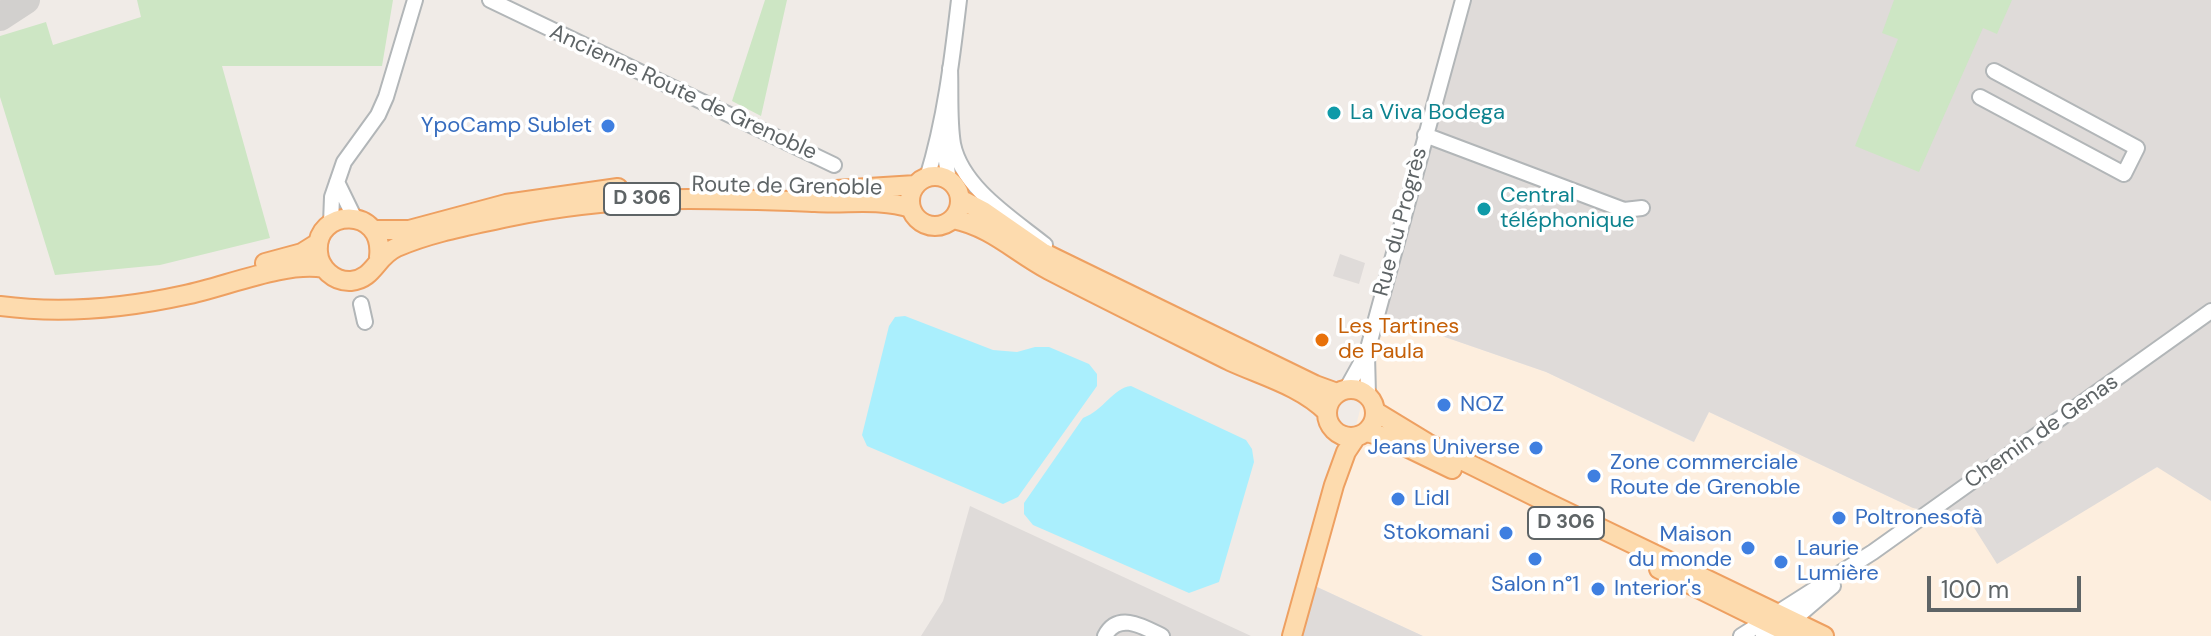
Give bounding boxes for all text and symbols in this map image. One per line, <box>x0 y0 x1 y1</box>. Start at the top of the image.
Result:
street label: Ancienne Route de Grenoble <box>545 19 821 167</box>
place label: La Viva Bodega <box>1350 100 1505 126</box>
marker: La Viva Bodega <box>1325 104 1343 122</box>
place label: YpoCamp Sublet <box>421 113 592 139</box>
marker: YpoCamp Sublet <box>599 117 617 135</box>
street label: Rue du Progrès <box>1368 145 1434 299</box>
street label: Route de Grenoble <box>691 172 883 202</box>
road number: D 306 <box>604 183 680 215</box>
place label: Central téléphonique <box>1500 183 1634 234</box>
marker: Central téléphonique <box>1475 200 1493 218</box>
place label: Les Tartines de Paula <box>1338 314 1459 366</box>
marker: Les Tartines de Paula <box>1313 331 1331 349</box>
street label: Chemin de Genas <box>1960 369 2124 495</box>
place label: NOZ <box>1460 392 1504 418</box>
marker: NOZ <box>1435 396 1453 414</box>
place label: Jeans Universe <box>1367 435 1520 461</box>
marker: Jeans Universe <box>1527 439 1545 457</box>
place label: Zone commerciale Route de Grenoble <box>1610 450 1801 502</box>
marker: Zone commerciale Route de Grenoble <box>1585 467 1603 485</box>
place label: Lidl <box>1414 486 1450 512</box>
marker: Lidl <box>1389 490 1407 508</box>
place label: Poltronesofà <box>1855 505 1983 531</box>
road number: D 306 <box>1528 507 1604 539</box>
marker: Poltronesofà <box>1830 509 1848 527</box>
place label: Stokomani <box>1383 520 1490 546</box>
place label: Maison du monde <box>1628 522 1732 574</box>
marker: Stokomani <box>1497 524 1515 542</box>
place label: Laurie Lumière <box>1797 536 1879 588</box>
marker: Maison du monde <box>1739 539 1757 557</box>
marker: Salon n°1 <box>1526 550 1544 568</box>
marker: Laurie Lumière <box>1772 553 1790 571</box>
scale bar <box>1931 560 2085 610</box>
place label: Salon n°1 <box>1491 572 1579 598</box>
text: 100 m <box>1941 574 2009 605</box>
place label: Interior's <box>1614 576 1702 602</box>
marker: Interior's <box>1589 580 1607 598</box>

